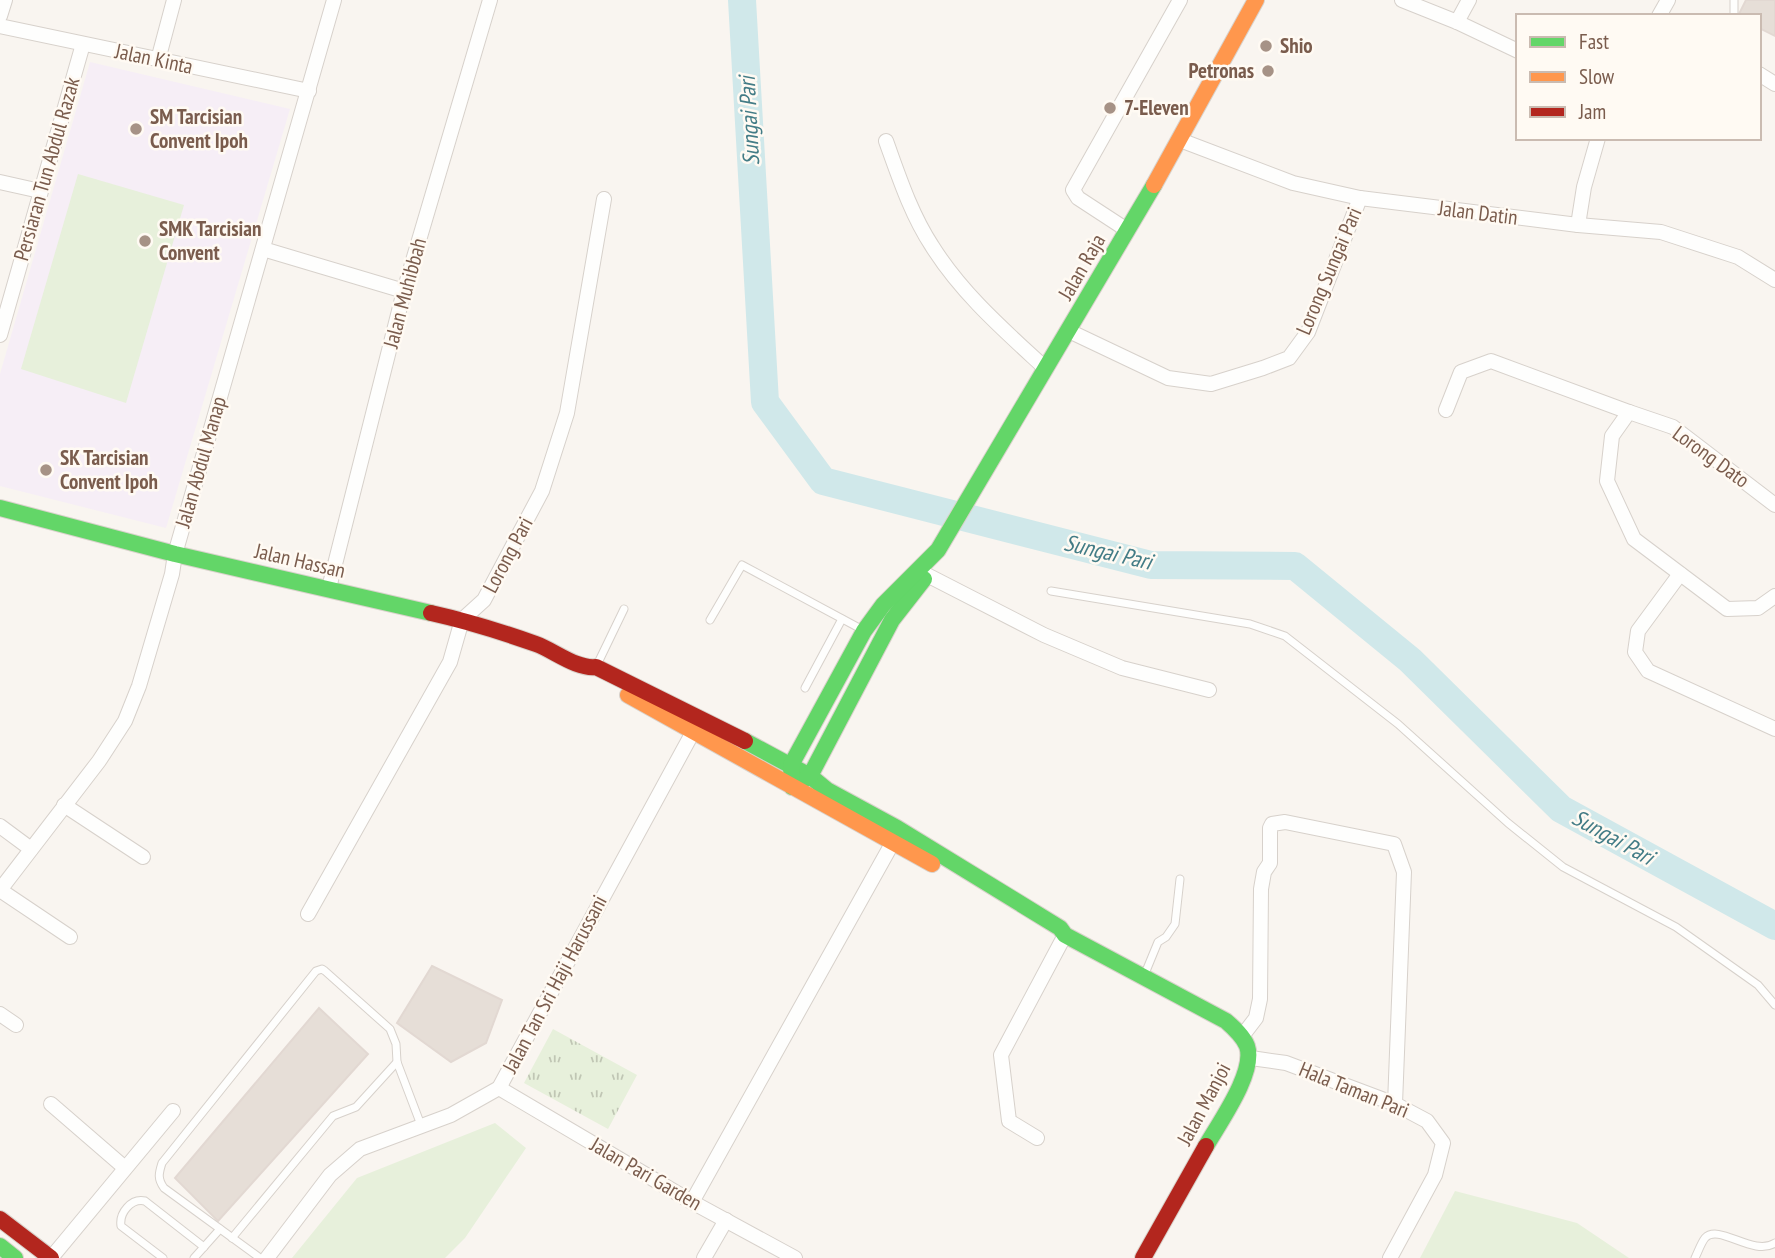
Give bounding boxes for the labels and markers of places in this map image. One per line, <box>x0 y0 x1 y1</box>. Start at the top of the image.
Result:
place label: Shio <box>1280 32 1313 59</box>
marker: Shio <box>1258 38 1274 54</box>
place label: Petronas <box>1189 57 1254 84</box>
marker: Petronas <box>1260 63 1276 79</box>
place label: 7-Eleven <box>1124 94 1189 121</box>
marker: 7-Eleven <box>1102 100 1118 116</box>
place label: SM Tarcisian Convent Ipoh <box>150 103 248 154</box>
marker: SM Tarcisian Convent Ipoh <box>128 121 144 137</box>
place label: SMK Tarcisian Convent <box>159 215 261 266</box>
marker: SMK Tarcisian Convent <box>137 233 153 249</box>
place label: SK Tarcisian Convent Ipoh <box>60 444 158 495</box>
marker: SK Tarcisian Convent Ipoh <box>38 462 54 478</box>

